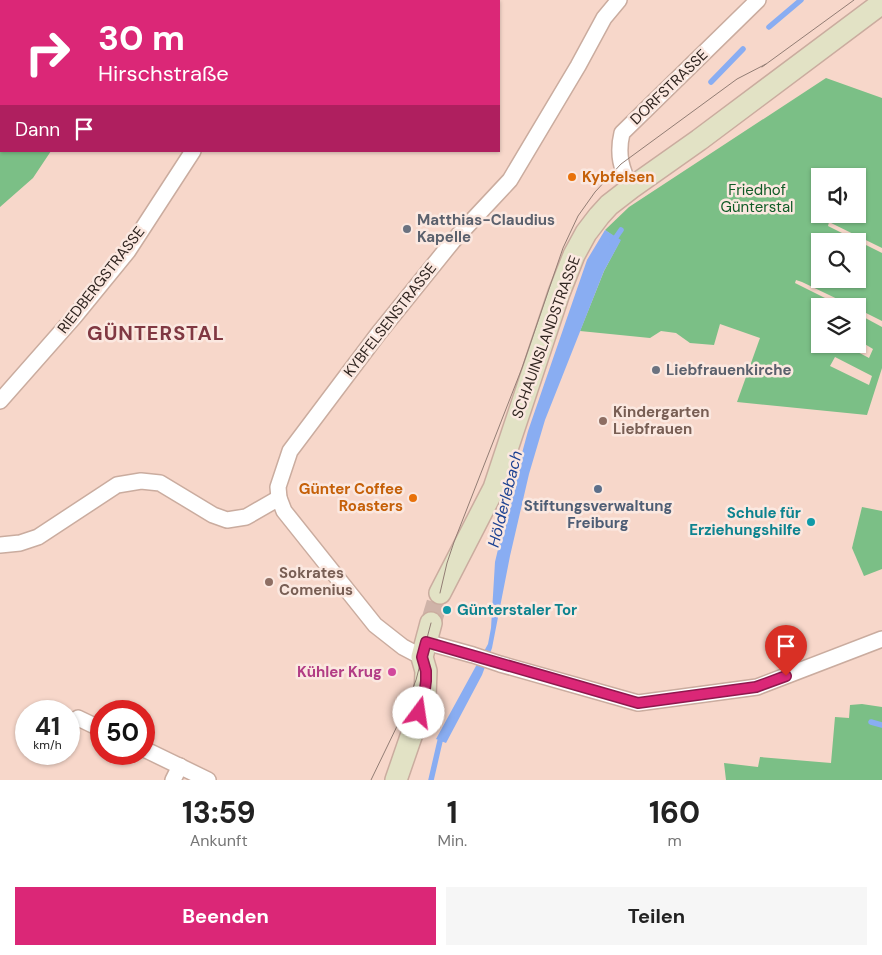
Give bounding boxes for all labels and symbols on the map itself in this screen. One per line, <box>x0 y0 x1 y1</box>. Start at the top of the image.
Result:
street label: DORFSTRASSE <box>626 45 712 129</box>
place label: Kybfelsen <box>582 167 655 187</box>
marker: Kybfelsen <box>566 171 578 183</box>
park label: Friedhof Günterstal <box>721 180 793 217</box>
place label: Matthias-Claudius Kapelle <box>417 210 555 247</box>
street label: RIEDBERGSTRASSE <box>53 222 149 338</box>
marker: Matthias-Claudius Kapelle <box>401 223 413 235</box>
street label: SCHAUINSLANDSTRASSE <box>507 253 585 421</box>
street label: KYBFELSENSTRASSE <box>339 259 441 381</box>
district label: GÜNTERSTAL <box>87 320 225 346</box>
place label: Liebfrauenkirche <box>666 360 792 380</box>
marker: Liebfrauenkirche <box>650 364 662 376</box>
place label: Kindergarten Liebfrauen <box>613 402 709 439</box>
marker: Kindergarten Liebfrauen <box>597 415 609 427</box>
water label: Hölderlebach <box>483 448 527 550</box>
place label: Günter Coffee Roasters <box>299 479 403 516</box>
marker: Stiftungsverwaltung Freiburg <box>592 483 604 495</box>
marker: Günter Coffee Roasters <box>407 492 419 504</box>
place label: Stiftungsverwaltung Freiburg <box>524 496 672 533</box>
place label: Schule für Erziehungshilfe <box>689 503 801 540</box>
marker: Schule für Erziehungshilfe <box>805 516 817 528</box>
place label: Sokrates Comenius <box>279 563 353 600</box>
marker: Sokrates Comenius <box>263 576 275 588</box>
place label: Günterstaler Tor <box>457 600 577 620</box>
marker: Günterstaler Tor <box>441 604 453 616</box>
pin <box>765 625 807 676</box>
place label: Kühler Krug <box>297 662 382 682</box>
marker: Kühler Krug <box>386 666 398 678</box>
position arrow <box>392 686 444 738</box>
speed limit sign: 50 <box>90 700 155 765</box>

